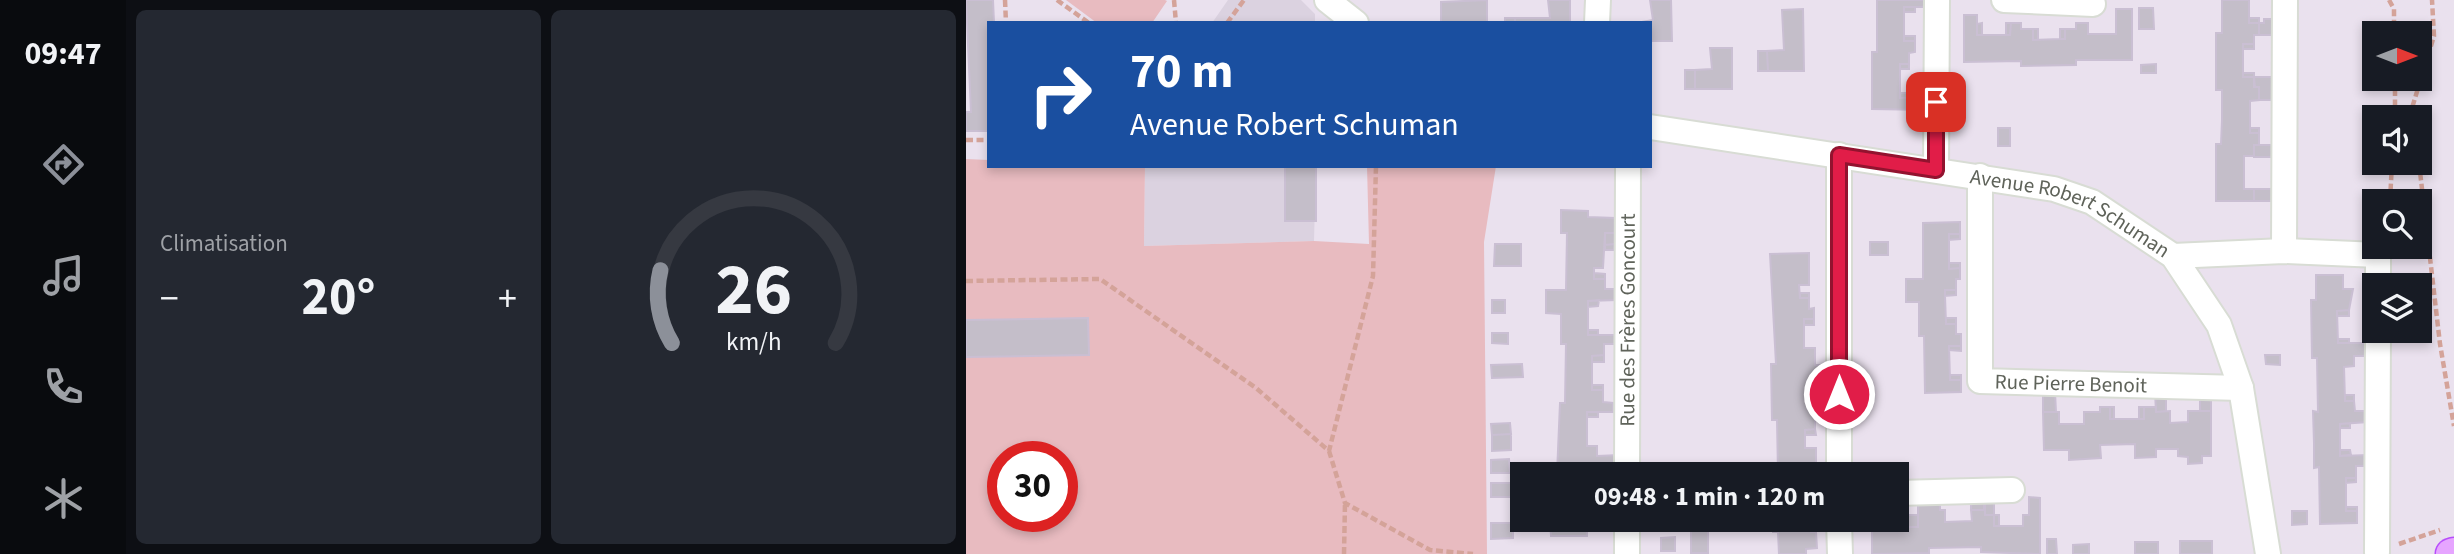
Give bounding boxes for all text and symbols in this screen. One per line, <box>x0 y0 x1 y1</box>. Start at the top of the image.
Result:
north arrow <box>2362 21 2432 91</box>
map controls <box>2362 21 2432 343</box>
text: 09:47 <box>24 31 102 77</box>
text: 70 m <box>1130 37 1234 107</box>
icon: right <box>1015 49 1106 140</box>
pin <box>1906 72 1966 132</box>
icon: arrive <box>1917 83 1955 121</box>
text: Avenue Robert Schuman <box>1130 102 1459 148</box>
button: sound <box>2362 105 2432 175</box>
icon: directions <box>39 140 88 189</box>
street label: Avenue Robert Schuman <box>1968 161 2176 265</box>
button: search <box>2362 189 2432 259</box>
street label: Rue des Frères Goncourt <box>1612 213 1643 427</box>
text: Climatisation <box>160 227 288 260</box>
text: 26 <box>715 238 792 342</box>
icon: music <box>39 251 88 300</box>
text: 20° <box>302 261 375 335</box>
text: − <box>160 272 179 326</box>
text: + <box>498 272 517 326</box>
button: layers <box>2362 273 2432 343</box>
text: km/h <box>726 324 781 360</box>
position arrow <box>1802 357 1876 431</box>
icon: phone <box>39 362 88 411</box>
street label: Rue Pierre Benoit <box>1994 366 2148 400</box>
speed limit sign: 30 <box>987 441 1078 532</box>
icon: climate <box>39 474 88 523</box>
text: 09:48 · 1 min · 120 m <box>1594 478 1825 515</box>

